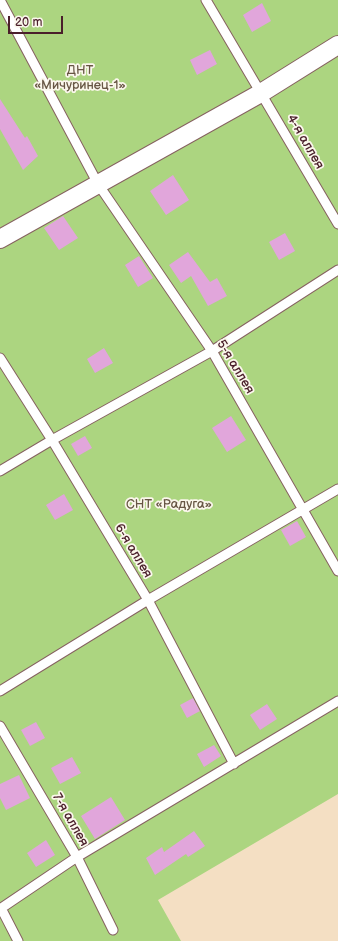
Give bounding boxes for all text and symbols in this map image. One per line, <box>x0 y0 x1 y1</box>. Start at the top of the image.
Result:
scale bar <box>10 8 65 34</box>
text: 20 m <box>15 15 42 30</box>
park label: ДНТ «Мичуринец-1» <box>34 63 126 94</box>
street label: 4-я аллея <box>283 112 327 172</box>
street label: 5-я аллея <box>213 337 257 397</box>
park label: СНТ «Радуга» <box>126 497 212 513</box>
street label: 6-я аллея <box>111 521 155 581</box>
street label: 7-я аллея <box>49 791 91 849</box>

